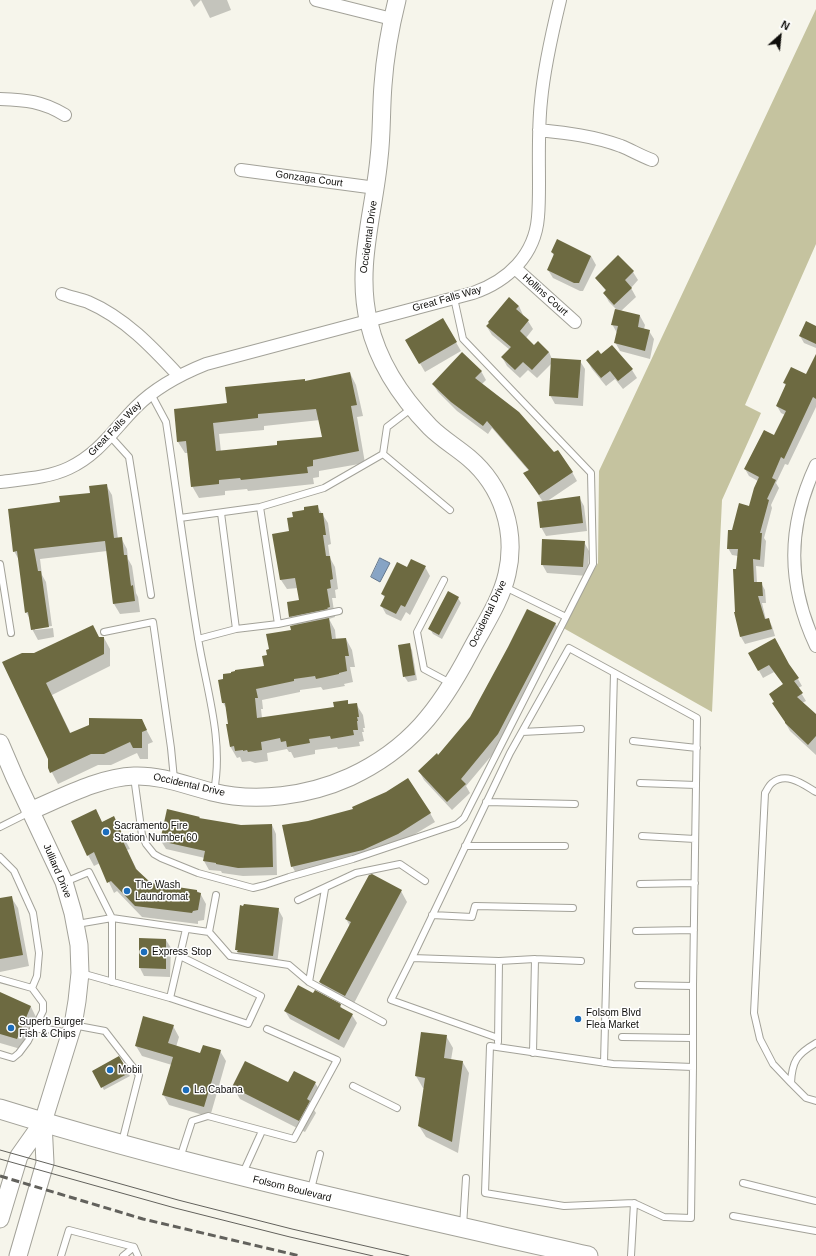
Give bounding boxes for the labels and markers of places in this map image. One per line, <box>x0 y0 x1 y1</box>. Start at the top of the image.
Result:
place label: Sacramento Fire Station Number 60 <box>114 820 197 844</box>
marker: Sacramento Fire Station Number 60 <box>101 827 111 837</box>
place label: The Wash Laundromat <box>135 879 188 902</box>
marker: The Wash Laundromat <box>122 886 132 896</box>
place label: Express Stop <box>152 946 211 958</box>
marker: Express Stop <box>139 947 149 957</box>
place label: Folsom Blvd Flea Market <box>586 1007 641 1030</box>
marker: Folsom Blvd Flea Market <box>573 1014 583 1024</box>
place label: Superb Burger Fish & Chips <box>19 1016 84 1040</box>
marker: Superb Burger Fish & Chips <box>6 1023 16 1033</box>
place label: Mobil <box>118 1064 142 1076</box>
marker: Mobil <box>105 1065 115 1075</box>
place label: La Cabana <box>194 1084 243 1096</box>
marker: La Cabana <box>181 1085 191 1095</box>

